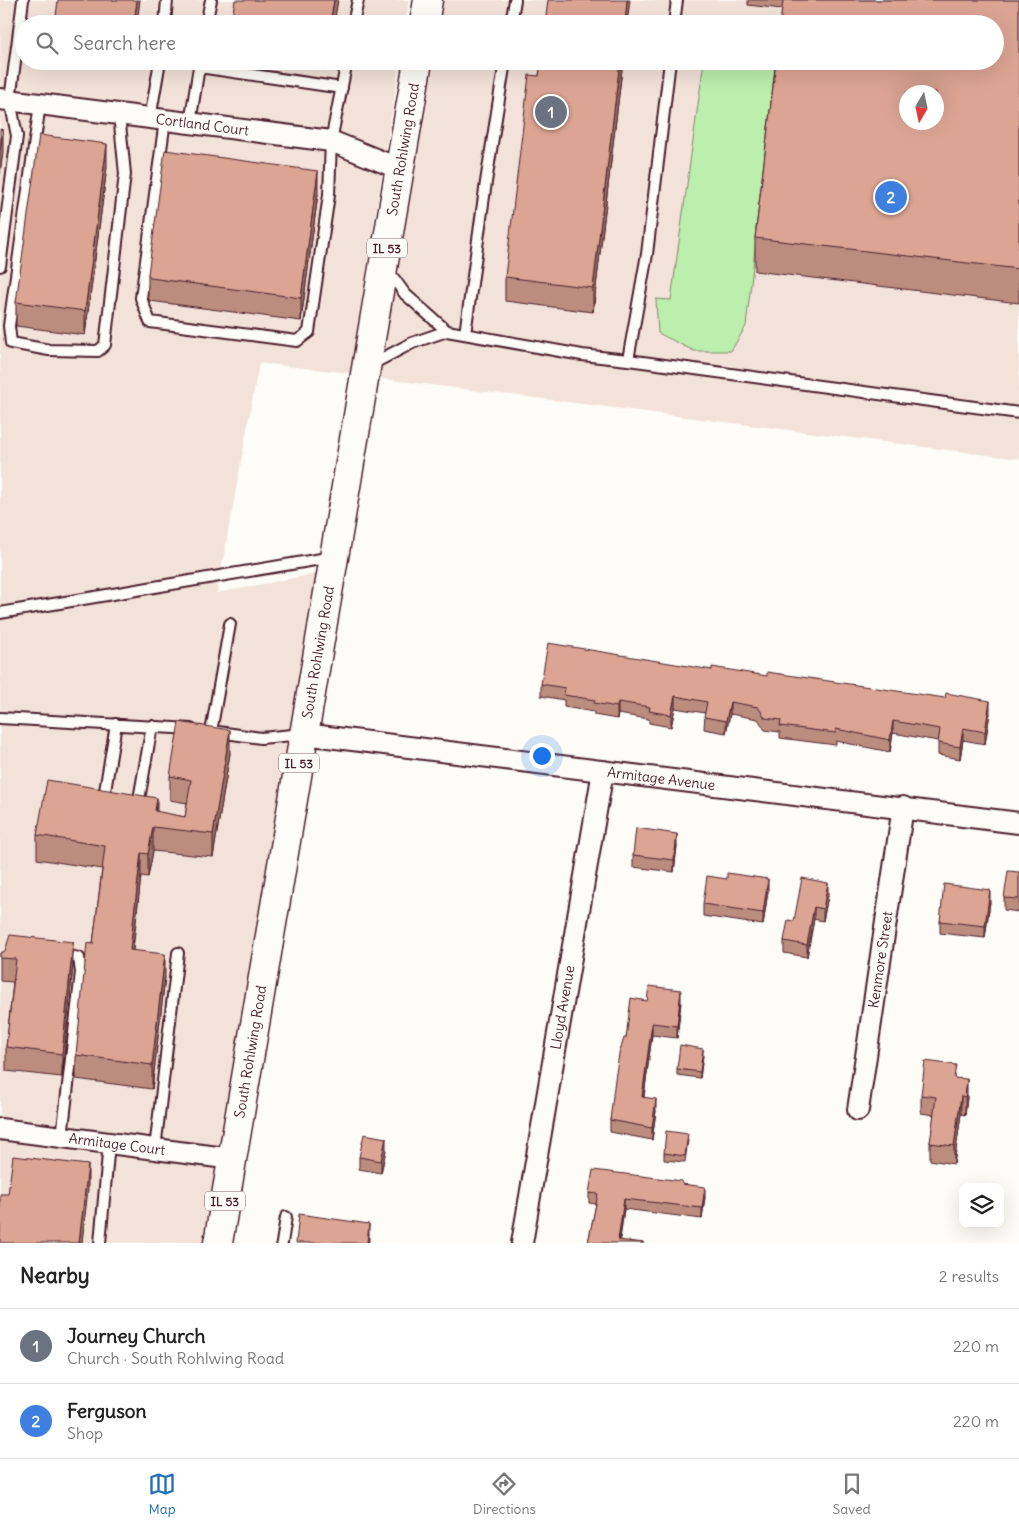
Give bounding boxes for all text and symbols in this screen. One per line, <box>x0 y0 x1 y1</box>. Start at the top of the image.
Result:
search box <box>15 15 1004 70</box>
icon: search <box>33 29 61 57</box>
text: Search here <box>73 31 176 55</box>
street label: South Rohlwing Road <box>383 82 423 217</box>
north arrow <box>899 85 944 130</box>
pin: 1 <box>535 93 567 131</box>
street label: Cortland Court <box>155 110 250 140</box>
pin: 2 <box>875 178 907 216</box>
road number: IL 53 <box>367 238 407 258</box>
street label: South Rohlwing Road <box>298 585 338 720</box>
your location <box>529 743 555 769</box>
road number: IL 53 <box>279 754 319 772</box>
street label: Armitage Avenue <box>606 763 716 794</box>
street label: Kenmore Street <box>864 910 896 1009</box>
street label: Lloyd Avenue <box>546 964 578 1051</box>
street label: South Rohlwing Road <box>230 984 270 1119</box>
street label: Armitage Court <box>68 1129 167 1159</box>
map controls <box>959 1183 1004 1228</box>
button: layers <box>959 1183 1004 1228</box>
road number: IL 53 <box>205 1192 245 1210</box>
text: Nearby <box>20 1262 90 1289</box>
text: 2 results <box>939 1266 999 1286</box>
text: Journey Church <box>67 1324 205 1348</box>
text: 1 <box>33 1336 39 1356</box>
text: 220 m <box>953 1336 999 1356</box>
text: Church · South Rohlwing Road <box>67 1348 284 1368</box>
text: Ferguson <box>67 1399 147 1423</box>
text: 2 <box>32 1411 40 1431</box>
text: 220 m <box>953 1411 999 1431</box>
text: Shop <box>67 1423 103 1443</box>
tab: Map <box>148 1470 176 1518</box>
tab: Directions <box>473 1470 536 1518</box>
tab: Saved <box>832 1470 871 1518</box>

